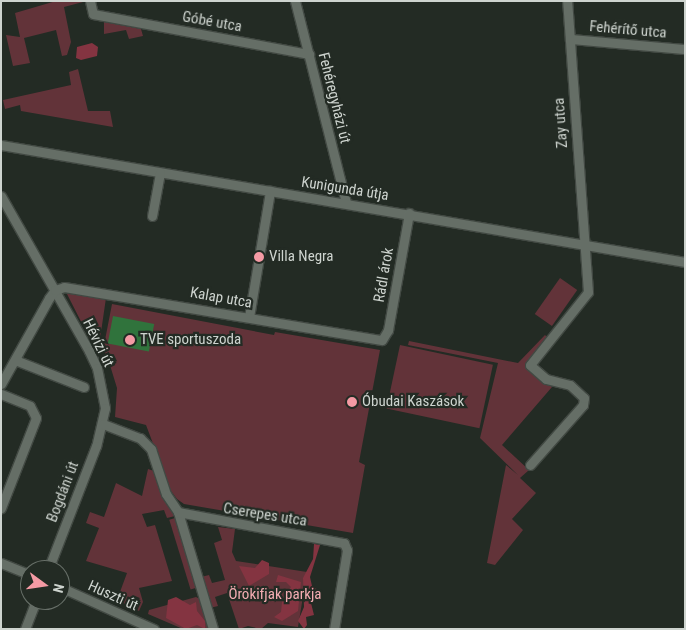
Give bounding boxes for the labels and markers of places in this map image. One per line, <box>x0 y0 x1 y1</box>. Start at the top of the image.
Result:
place label: Villa Negra <box>269 248 334 266</box>
marker: Villa Negra <box>253 251 265 263</box>
place label: TVE sportuszoda <box>140 331 241 349</box>
marker: TVE sportuszoda <box>124 334 136 346</box>
place label: Óbudai Kaszások <box>362 393 464 411</box>
marker: Óbudai Kaszások <box>346 396 358 408</box>

